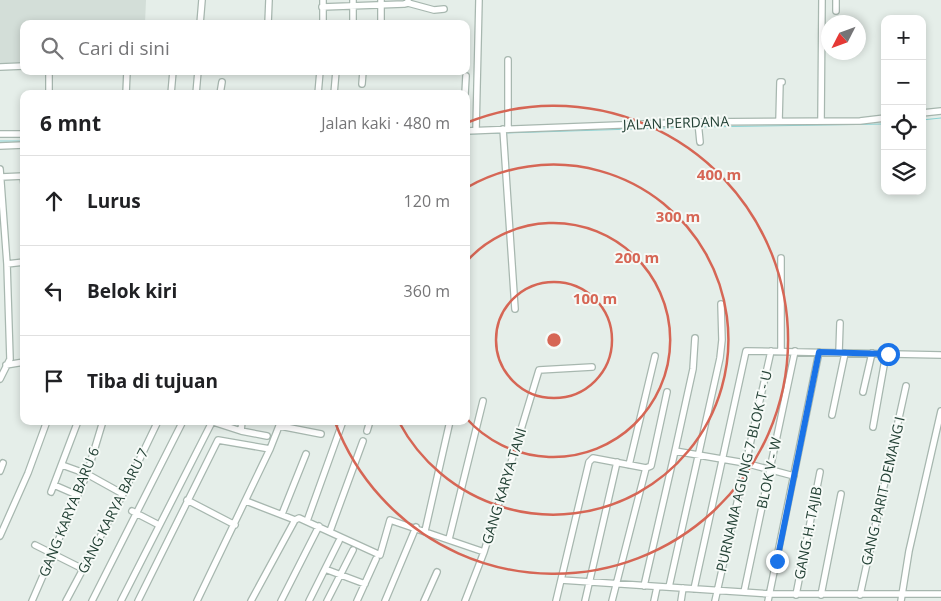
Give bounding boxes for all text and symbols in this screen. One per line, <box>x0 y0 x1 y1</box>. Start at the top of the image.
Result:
north arrow <box>821 15 866 60</box>
map controls <box>881 15 926 195</box>
button: + <box>881 15 926 60</box>
search box <box>20 20 470 75</box>
icon: search <box>38 34 66 62</box>
text: Cari di sini <box>78 35 170 61</box>
button: − <box>881 60 926 105</box>
button: locate <box>881 105 926 150</box>
text: 6 mnt <box>40 109 101 137</box>
street label: JALAN PERDANA <box>621 111 730 134</box>
text: Jalan kaki · 480 m <box>321 112 450 134</box>
button: layers <box>881 150 926 195</box>
text: 400 m <box>697 164 741 184</box>
icon: ahead <box>40 187 68 215</box>
text: Lurus <box>87 188 141 214</box>
text: 120 m <box>404 190 450 212</box>
text: 300 m <box>656 206 700 226</box>
text: 200 m <box>615 247 659 267</box>
icon: left <box>40 277 68 305</box>
text: Belok kiri <box>87 278 177 304</box>
text: 360 m <box>404 280 450 302</box>
text: 100 m <box>573 288 617 308</box>
centre of rings <box>545 331 563 349</box>
route start <box>877 343 900 366</box>
icon: arrive <box>40 367 68 395</box>
text: Tiba di tujuan <box>87 368 218 394</box>
street label: PURNAMA AGUNG 7 BLOK T - U <box>711 368 776 573</box>
street label: GANG PARIT DEMANG I <box>856 415 909 567</box>
street label: GANG KARYA TANI <box>477 425 530 546</box>
street label: BLOK V - W <box>752 435 785 510</box>
street label: GANG KARYA BARU 6 <box>34 444 103 579</box>
street label: GANG KARYA BARU 7 <box>73 445 152 577</box>
street label: GANG H. TAJIB <box>789 485 826 581</box>
route end <box>766 550 789 573</box>

